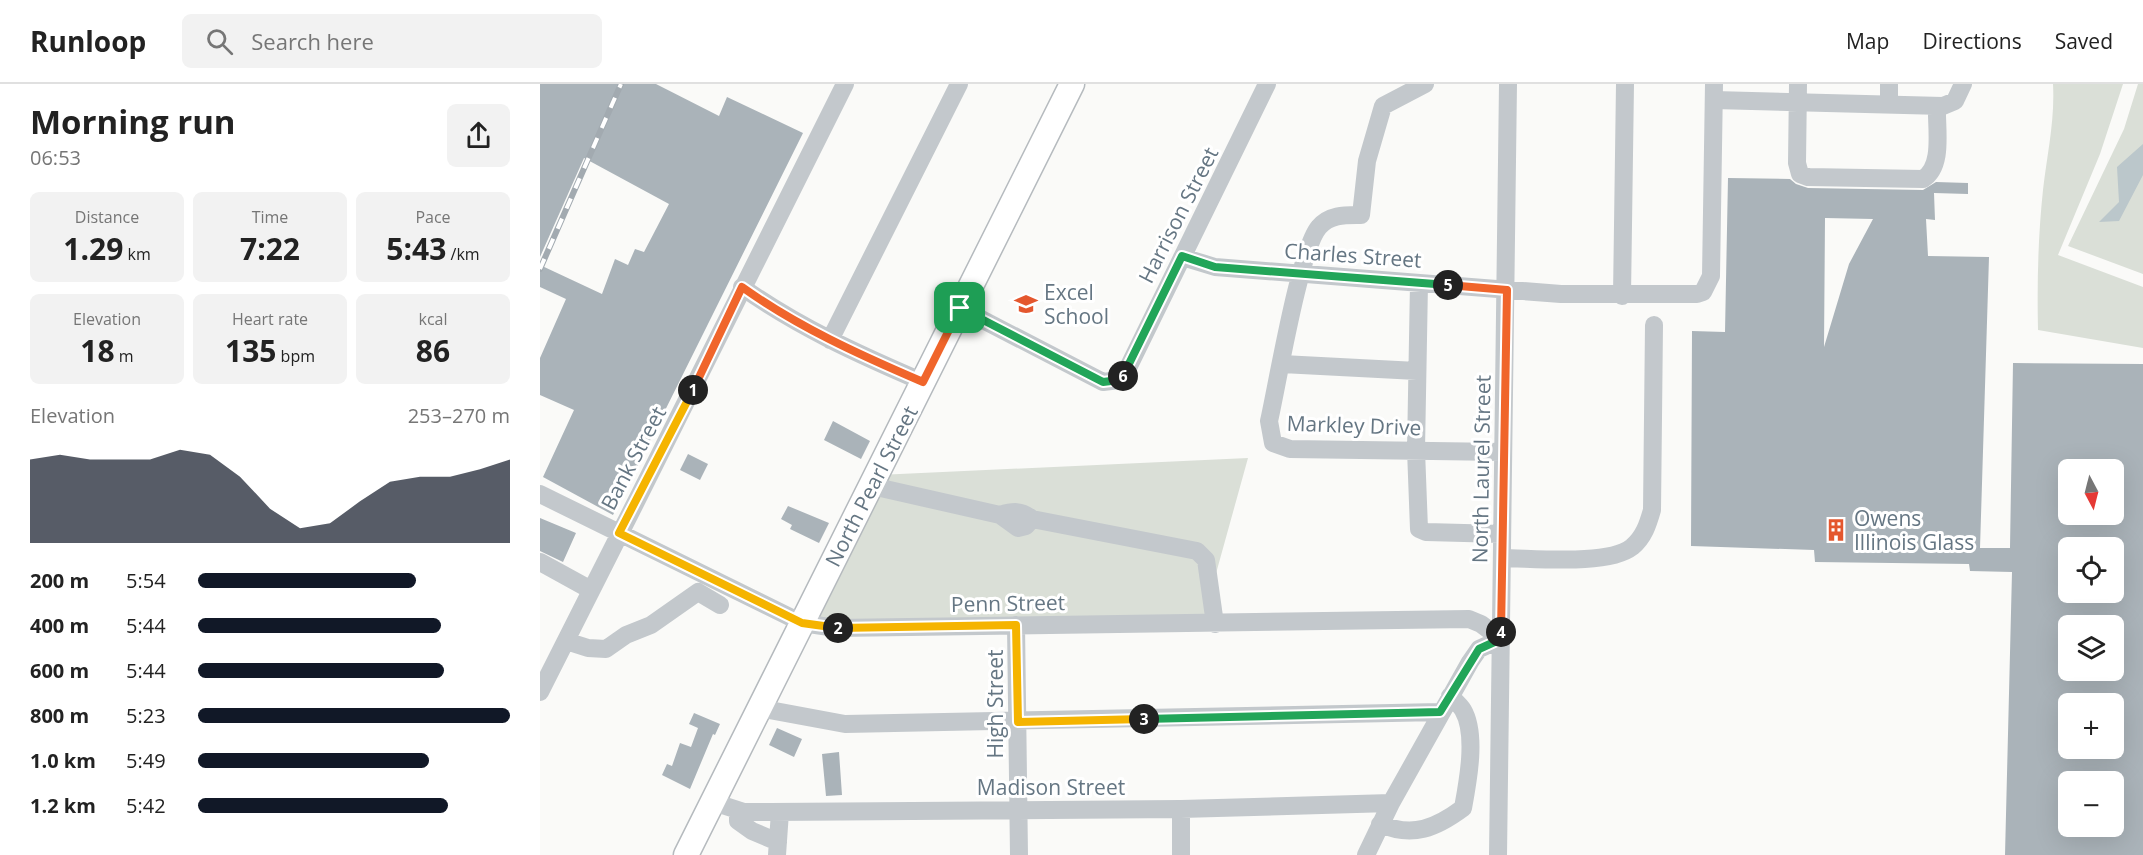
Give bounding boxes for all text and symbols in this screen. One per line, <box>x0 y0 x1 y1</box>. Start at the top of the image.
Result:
search box <box>182 14 602 68</box>
text: Runloop <box>30 22 146 60</box>
icon: search <box>203 25 236 58</box>
text: Search here <box>251 26 374 56</box>
text: Map <box>1846 27 1889 55</box>
text: Directions <box>1922 27 2022 55</box>
text: Saved <box>2055 27 2113 55</box>
text: Morning run <box>30 99 236 144</box>
button: share <box>447 104 510 167</box>
street label: Harrison Street <box>1132 142 1224 288</box>
text: 06:53 <box>30 144 81 171</box>
text: Distance <box>75 206 139 228</box>
text: Time <box>252 206 288 228</box>
text: Pace <box>415 206 451 228</box>
text: 1.29 <box>63 228 123 269</box>
text: 7:22 <box>240 228 300 269</box>
text: 5:43 <box>386 228 446 269</box>
street label: Charles Street <box>1283 236 1423 274</box>
text: km <box>123 243 151 265</box>
text: /km <box>446 243 480 265</box>
pin: 5 <box>1433 270 1463 300</box>
text: 5 <box>1443 274 1453 296</box>
place label: Excel School <box>1044 278 1109 330</box>
pin <box>934 282 985 333</box>
icon: arrive <box>943 291 976 324</box>
school or university icon: Excel School <box>1013 291 1039 317</box>
text: Elevation <box>73 308 141 330</box>
text: Heart rate <box>232 308 308 330</box>
text: kcal <box>419 308 448 330</box>
text: 18 <box>80 330 115 371</box>
text: 135 <box>225 330 276 371</box>
text: 86 <box>416 330 450 371</box>
text: m <box>115 345 134 367</box>
text: bpm <box>276 345 315 367</box>
pin: 6 <box>1108 361 1138 391</box>
text: 6 <box>1118 365 1128 387</box>
pin: 1 <box>678 375 708 405</box>
street label: North Laurel Street <box>1465 375 1497 563</box>
text: 1 <box>688 379 698 401</box>
street label: Bank Street <box>594 401 672 515</box>
street label: North Pearl Street <box>818 401 924 571</box>
text: Elevation <box>30 402 115 429</box>
text: 253–270 m <box>408 402 510 429</box>
street label: Markley Drive <box>1286 409 1422 441</box>
north arrow <box>2058 459 2124 525</box>
map controls <box>2058 459 2124 837</box>
place label: Owens Illinois Glass <box>1854 504 1974 556</box>
building icon: Owens Illinois Glass <box>1823 517 1849 543</box>
button: locate <box>2058 537 2124 603</box>
text: 200 m <box>30 567 89 594</box>
text: 5:54 <box>126 567 166 594</box>
street label: Penn Street <box>951 588 1065 618</box>
text: 400 m <box>30 612 89 639</box>
text: 5:44 <box>126 612 166 639</box>
pin: 2 <box>823 613 853 643</box>
button: layers <box>2058 615 2124 681</box>
text: 2 <box>833 617 843 639</box>
pin: 4 <box>1486 617 1516 647</box>
text: 4 <box>1496 621 1506 643</box>
street label: High Street <box>981 649 1009 759</box>
text: 600 m <box>30 657 89 684</box>
text: 5:44 <box>126 657 166 684</box>
button: + <box>2058 693 2124 759</box>
text: 800 m <box>30 702 89 729</box>
text: 5:23 <box>126 702 166 729</box>
pin: 3 <box>1129 704 1159 734</box>
text: 3 <box>1139 708 1149 730</box>
text: 1.0 km <box>30 747 96 774</box>
text: 5:49 <box>126 747 166 774</box>
button: − <box>2058 771 2124 837</box>
street label: Madison Street <box>977 773 1125 801</box>
text: 1.2 km <box>30 792 96 819</box>
text: 5:42 <box>126 792 166 819</box>

